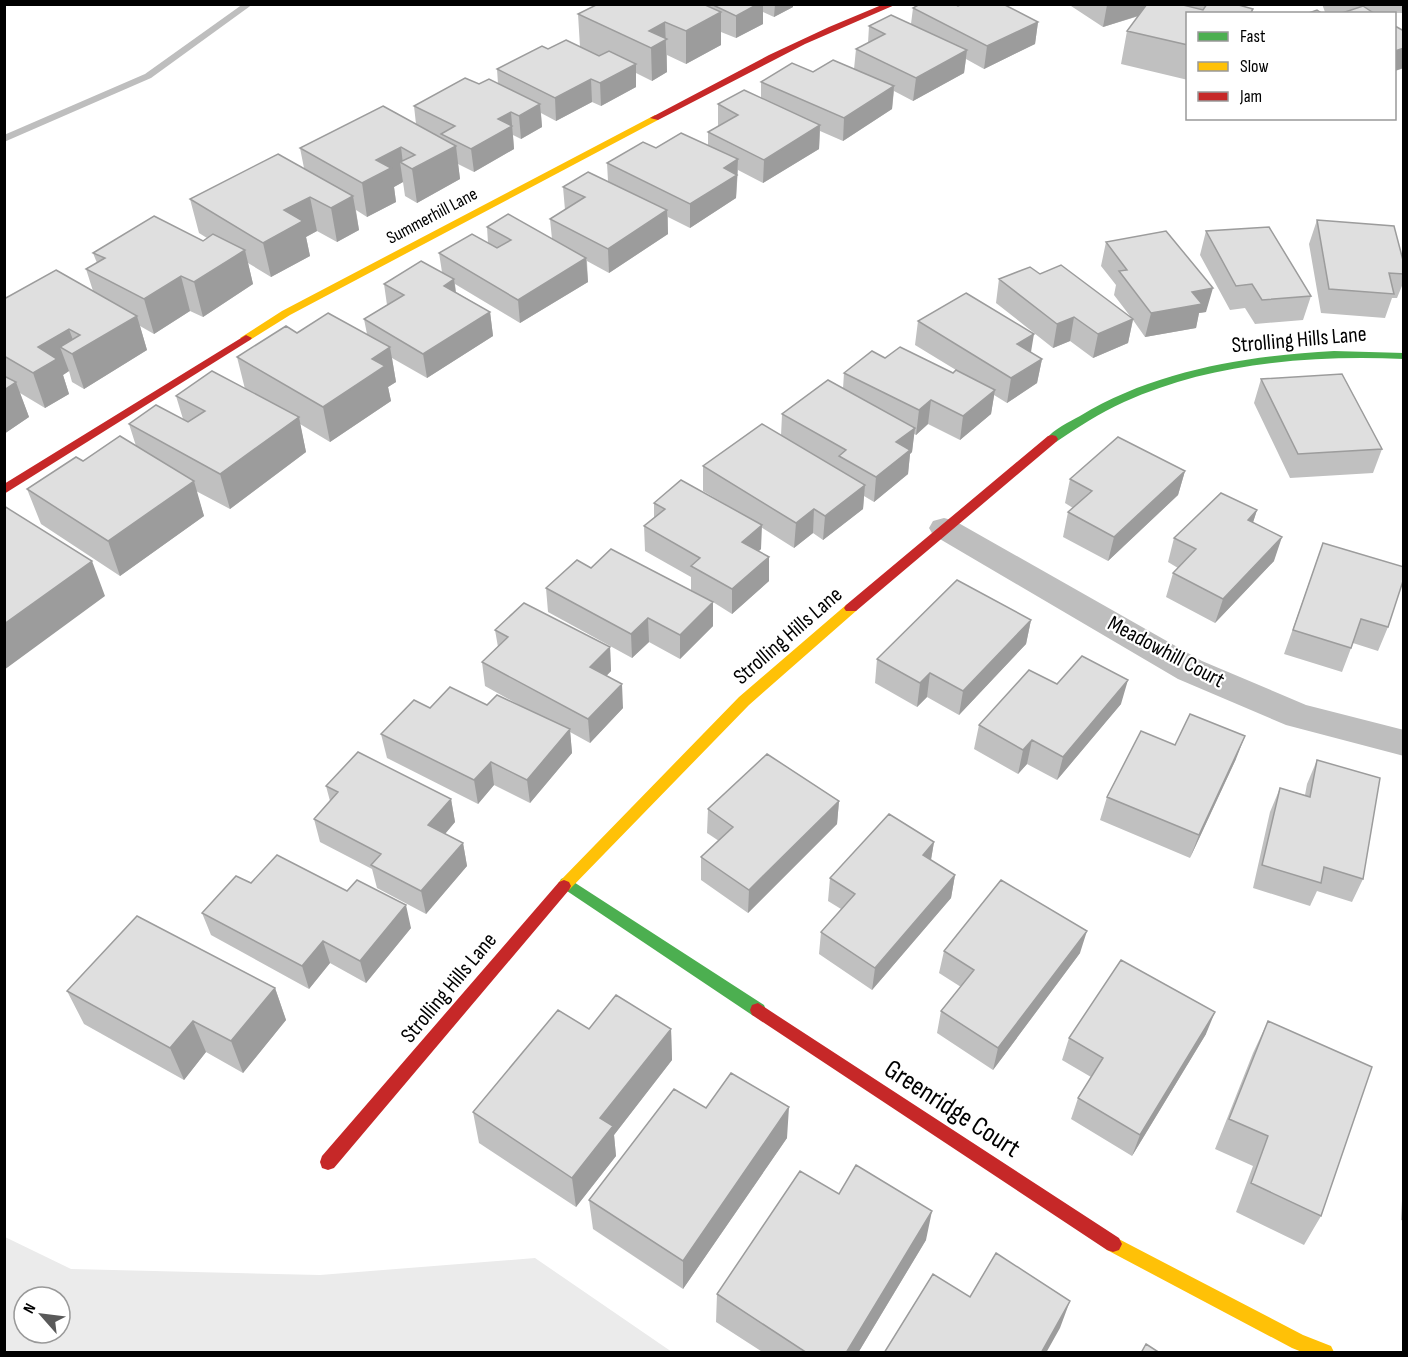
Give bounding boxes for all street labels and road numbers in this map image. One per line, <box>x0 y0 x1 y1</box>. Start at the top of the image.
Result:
street label: Summerhill Lane <box>383 183 481 249</box>
street label: Strolling Hills Lane <box>1230 321 1368 359</box>
street label: Strolling Hills Lane <box>728 581 848 691</box>
street label: Meadowhill Court <box>1103 610 1229 694</box>
street label: Strolling Hills Lane <box>395 927 503 1049</box>
street label: Greenridge Court <box>878 1053 1026 1165</box>

